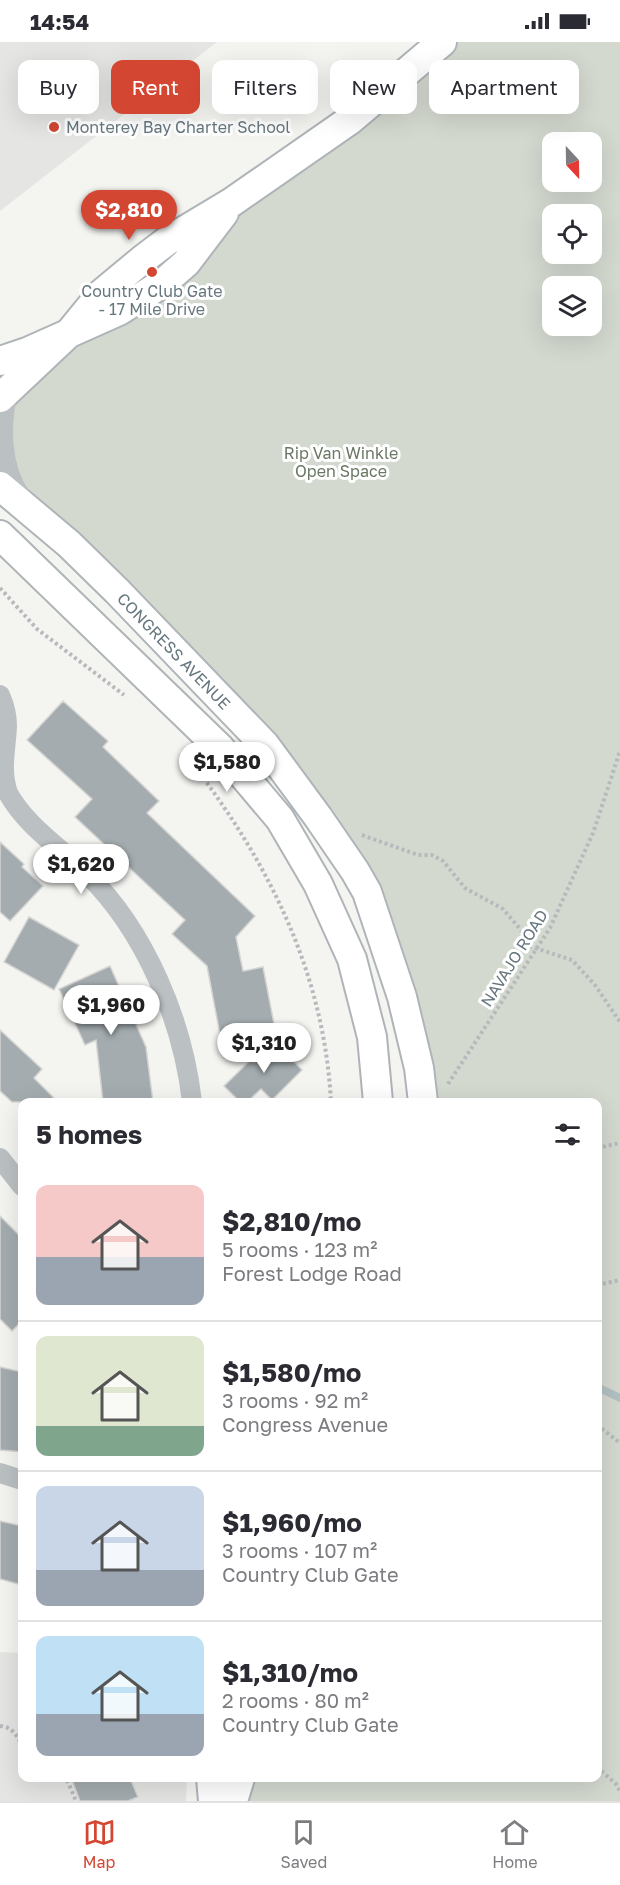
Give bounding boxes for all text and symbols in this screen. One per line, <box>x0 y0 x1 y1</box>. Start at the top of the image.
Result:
text: 14:54 <box>30 8 89 35</box>
chip: Buy <box>18 60 99 114</box>
chip: Rent <box>111 60 200 114</box>
chip: Filters <box>212 60 318 114</box>
chip: New <box>330 60 417 114</box>
chip: Apartment <box>429 60 579 114</box>
place label: Monterey Bay Charter School <box>66 117 290 137</box>
marker: Monterey Bay Charter School <box>47 120 61 134</box>
north arrow <box>542 132 602 192</box>
map controls <box>542 132 602 336</box>
pin: $2,810 <box>80 190 178 241</box>
text: $2,810 <box>95 197 163 221</box>
button: locate <box>542 204 602 264</box>
marker: Country Club Gate - 17 Mile Drive <box>145 265 159 279</box>
button: layers <box>542 276 602 336</box>
place label: Country Club Gate - 17 Mile Drive <box>81 281 223 319</box>
park label: Rip Van Winkle Open Space <box>284 443 398 481</box>
street label: CONGRESS AVENUE <box>113 588 235 714</box>
pin: $1,580 <box>178 742 276 793</box>
text: $1,580 <box>193 749 261 773</box>
pin: $1,620 <box>32 844 130 895</box>
text: $1,620 <box>47 851 115 875</box>
street label: NAVAJO ROAD <box>476 906 552 1010</box>
pin: $1,960 <box>62 985 160 1036</box>
text: $1,960 <box>77 992 145 1016</box>
pin: $1,310 <box>215 1023 313 1074</box>
text: $1,310 <box>231 1030 297 1054</box>
icon: filters <box>551 1118 584 1151</box>
text: 5 homes <box>36 1119 142 1150</box>
text: $2,810/mo <box>222 1206 361 1237</box>
icon: home <box>84 1209 156 1281</box>
text: 5 rooms · 123 m² <box>222 1237 377 1261</box>
text: Forest Lodge Road <box>222 1261 402 1285</box>
text: $1,580/mo <box>222 1357 361 1388</box>
icon: home <box>84 1360 156 1432</box>
text: 3 rooms · 92 m² <box>222 1388 368 1412</box>
text: Congress Avenue <box>222 1412 388 1436</box>
text: $1,960/mo <box>222 1507 362 1538</box>
icon: home <box>84 1510 156 1582</box>
text: 3 rooms · 107 m² <box>222 1538 377 1562</box>
text: Country Club Gate <box>222 1562 399 1586</box>
text: $1,310/mo <box>222 1657 358 1688</box>
icon: home <box>84 1660 156 1732</box>
text: 2 rooms · 80 m² <box>222 1688 369 1712</box>
text: Country Club Gate <box>222 1712 399 1736</box>
tab: Map <box>83 1816 116 1872</box>
tab: Saved <box>281 1816 327 1872</box>
tab: Home <box>492 1816 537 1872</box>

